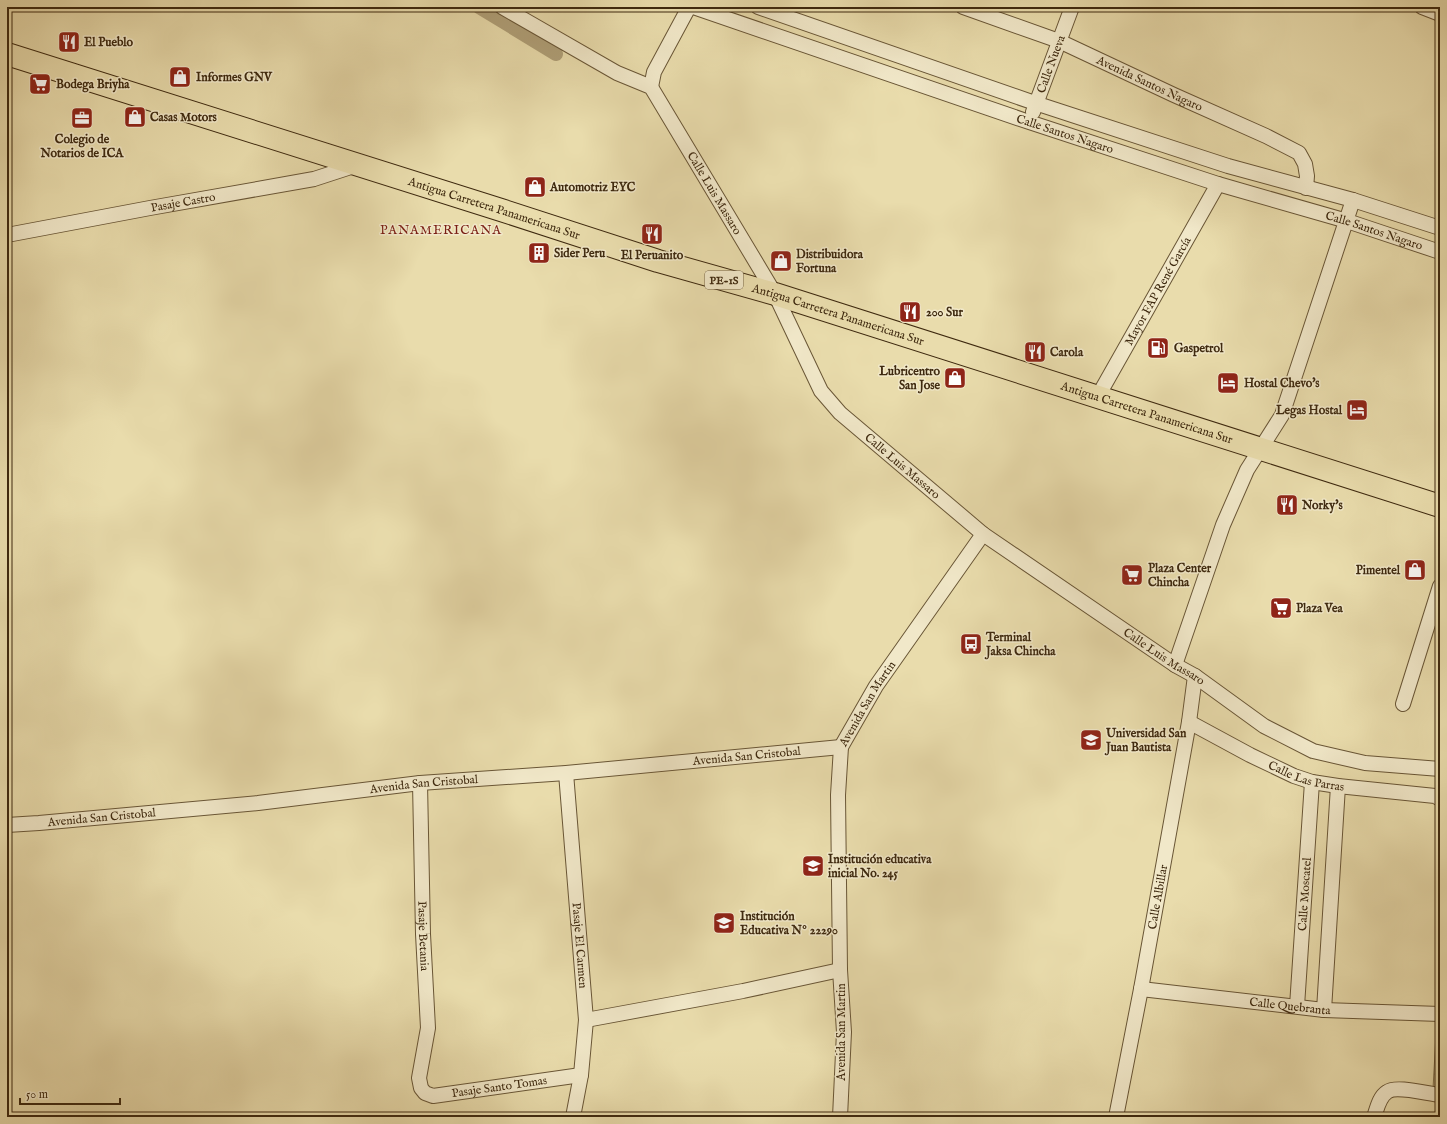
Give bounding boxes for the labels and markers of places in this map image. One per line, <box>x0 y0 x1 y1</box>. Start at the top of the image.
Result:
restaurant icon: El Pueblo <box>56 29 82 55</box>
place label: El Pueblo <box>84 35 133 50</box>
shop icon: Informes GNV <box>167 64 193 90</box>
place label: Informes GNV <box>196 70 273 85</box>
supermarket icon: Bodega Briyha <box>27 71 53 97</box>
place label: Bodega Briyha <box>56 77 130 93</box>
shop icon: Casas Motors <box>122 104 148 130</box>
office icon: Colegio de Notarios de ICA <box>69 105 95 131</box>
place label: Casas Motors <box>150 110 218 125</box>
place label: Colegio de Notarios de ICA <box>40 132 124 161</box>
shop icon: Automotriz EYC <box>522 174 548 200</box>
place label: Automotriz EYC <box>549 180 636 195</box>
restaurant icon: El Peruanito <box>639 221 665 247</box>
building icon: Sider Peru <box>526 240 552 266</box>
place label: Sider Peru <box>554 246 606 261</box>
place label: Distribuidora Fortuna <box>796 247 864 276</box>
place label: El Peruanito <box>621 248 684 263</box>
shop icon: Distribuidora Fortuna <box>768 248 794 274</box>
restaurant icon: 200 Sur <box>897 299 923 325</box>
place label: 200 Sur <box>926 305 963 320</box>
fuel station icon: Gaspetrol <box>1145 335 1171 361</box>
restaurant icon: Carola <box>1022 339 1048 365</box>
place label: Gaspetrol <box>1174 341 1224 357</box>
place label: Carola <box>1050 345 1084 360</box>
place label: Lubricentro San Jose <box>878 364 941 394</box>
shop icon: Lubricentro San Jose <box>942 365 968 391</box>
hotel icon: Hostal Chevo's <box>1215 370 1241 396</box>
place label: Hostal Chevo's <box>1244 376 1320 391</box>
hotel icon: Legas Hostal <box>1344 397 1370 423</box>
place label: Legas Hostal <box>1275 403 1343 419</box>
restaurant icon: Norky's <box>1274 492 1300 518</box>
place label: Norky's <box>1301 498 1343 514</box>
shop icon: Pimentel <box>1402 557 1428 583</box>
place label: Plaza Center Chincha <box>1148 561 1212 590</box>
supermarket icon: Plaza Center Chincha <box>1119 562 1145 588</box>
place label: Pimentel <box>1356 563 1401 578</box>
supermarket icon: Plaza Vea <box>1268 595 1294 621</box>
place label: Plaza Vea <box>1296 601 1344 616</box>
place label: Terminal Jaksa Chincha <box>984 630 1056 660</box>
bus stop icon: Terminal Jaksa Chincha <box>958 631 984 657</box>
place label: Universidad San Juan Bautista <box>1104 726 1187 756</box>
school or university icon: Universidad San Juan Bautista <box>1078 727 1104 753</box>
place label: Institución educativa inicial No. 245 <box>828 852 932 881</box>
school or university icon: Institución educativa inicial No. 245 <box>800 853 826 879</box>
place label: Institución Educativa Nº 22290 <box>740 909 838 938</box>
school or university icon: Institución Educativa Nº 22290 <box>711 910 737 936</box>

